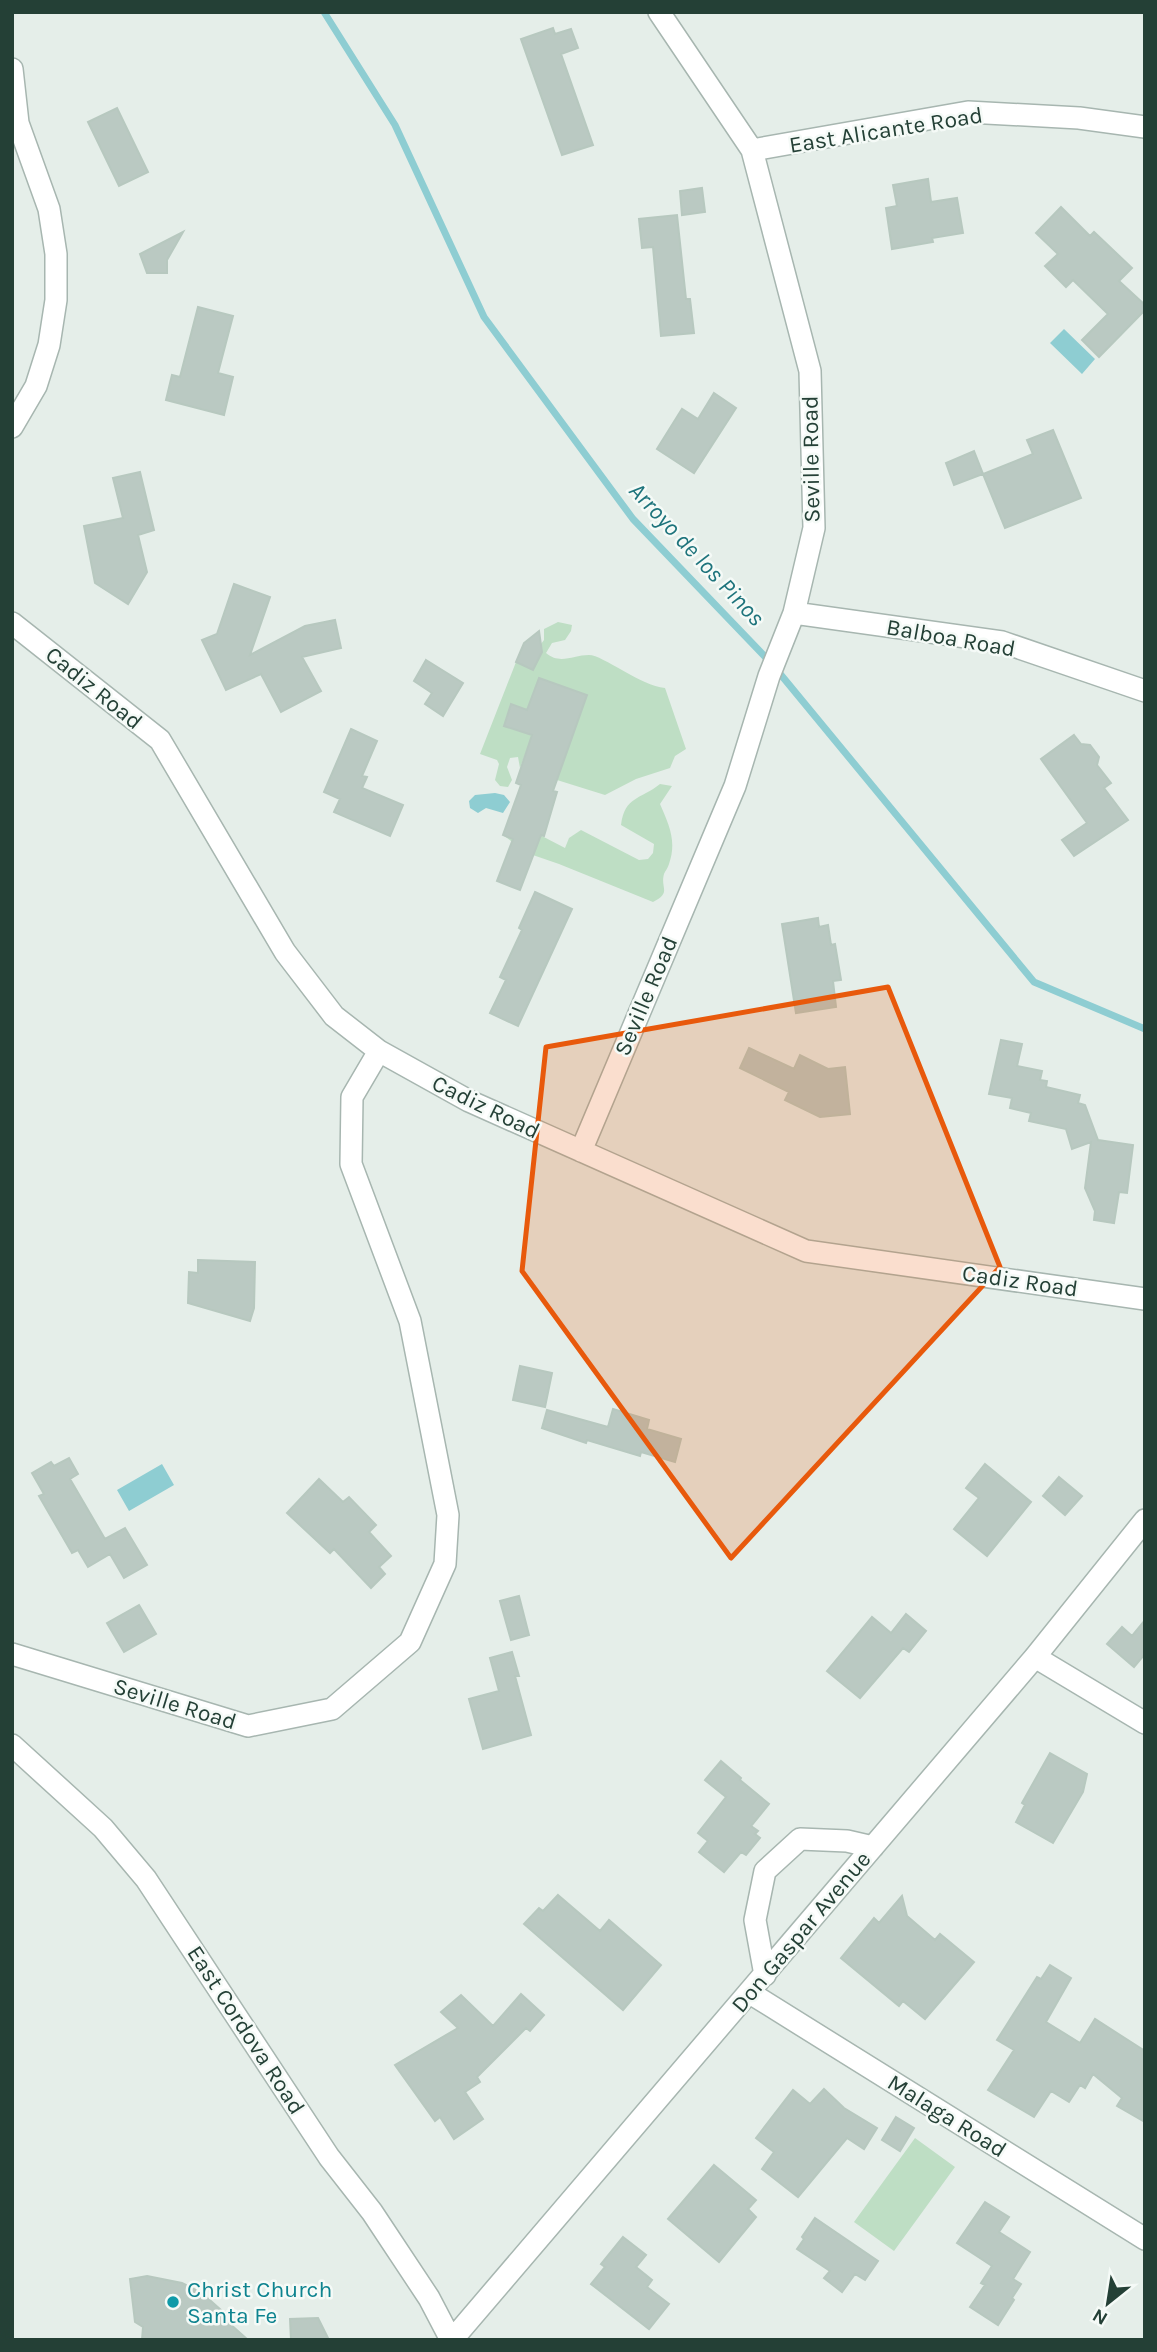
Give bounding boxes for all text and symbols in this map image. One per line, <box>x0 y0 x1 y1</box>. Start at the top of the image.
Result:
street label: East Alicante Road <box>787 101 985 159</box>
street label: Seville Road <box>796 395 826 523</box>
water label: Arroyo de los Pinos <box>623 476 771 632</box>
street label: Balboa Road <box>884 613 1018 663</box>
street label: Cadiz Road <box>40 641 148 735</box>
street label: Seville Road <box>609 932 683 1060</box>
street label: Cadiz Road <box>428 1069 544 1145</box>
street label: Cadiz Road <box>960 1260 1080 1302</box>
street label: Seville Road <box>110 1672 240 1736</box>
street label: Don Gaspar Avenue <box>726 1846 876 2018</box>
street label: East Cordova Road <box>181 1941 311 2119</box>
street label: Malaga Road <box>882 2069 1012 2163</box>
north arrow <box>1073 2268 1143 2338</box>
place label: Christ Church Santa Fe <box>187 2276 332 2329</box>
marker: Christ Church Santa Fe <box>165 2294 181 2310</box>
text: N <box>1089 2304 1111 2330</box>

